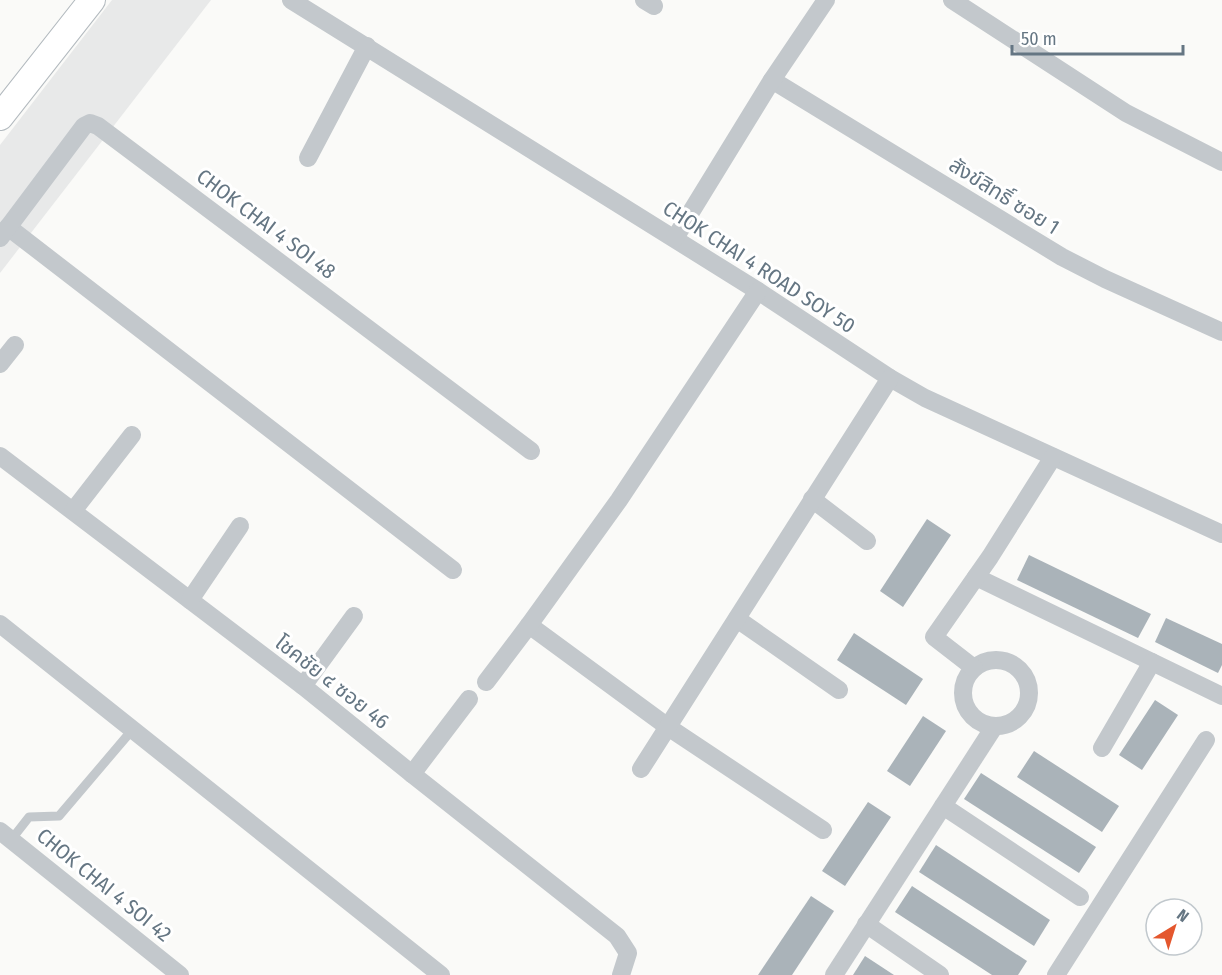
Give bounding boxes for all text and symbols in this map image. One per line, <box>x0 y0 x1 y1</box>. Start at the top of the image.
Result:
scale bar <box>1012 18 1183 56</box>
text: 50 m <box>1021 28 1057 50</box>
street label: สังข์สิทธิ์ ซอย 1 <box>944 152 1064 240</box>
street label: CHOK CHAI 4 SOI 48 <box>191 163 341 285</box>
street label: CHOK CHAI 4 ROAD SOY 50 <box>658 195 860 339</box>
street label: โชคชัย ๔ ซอย 46 <box>270 629 394 735</box>
street label: CHOK CHAI 4 SOI 42 <box>31 823 177 947</box>
north arrow <box>1144 897 1204 957</box>
text: N <box>1173 905 1193 926</box>

